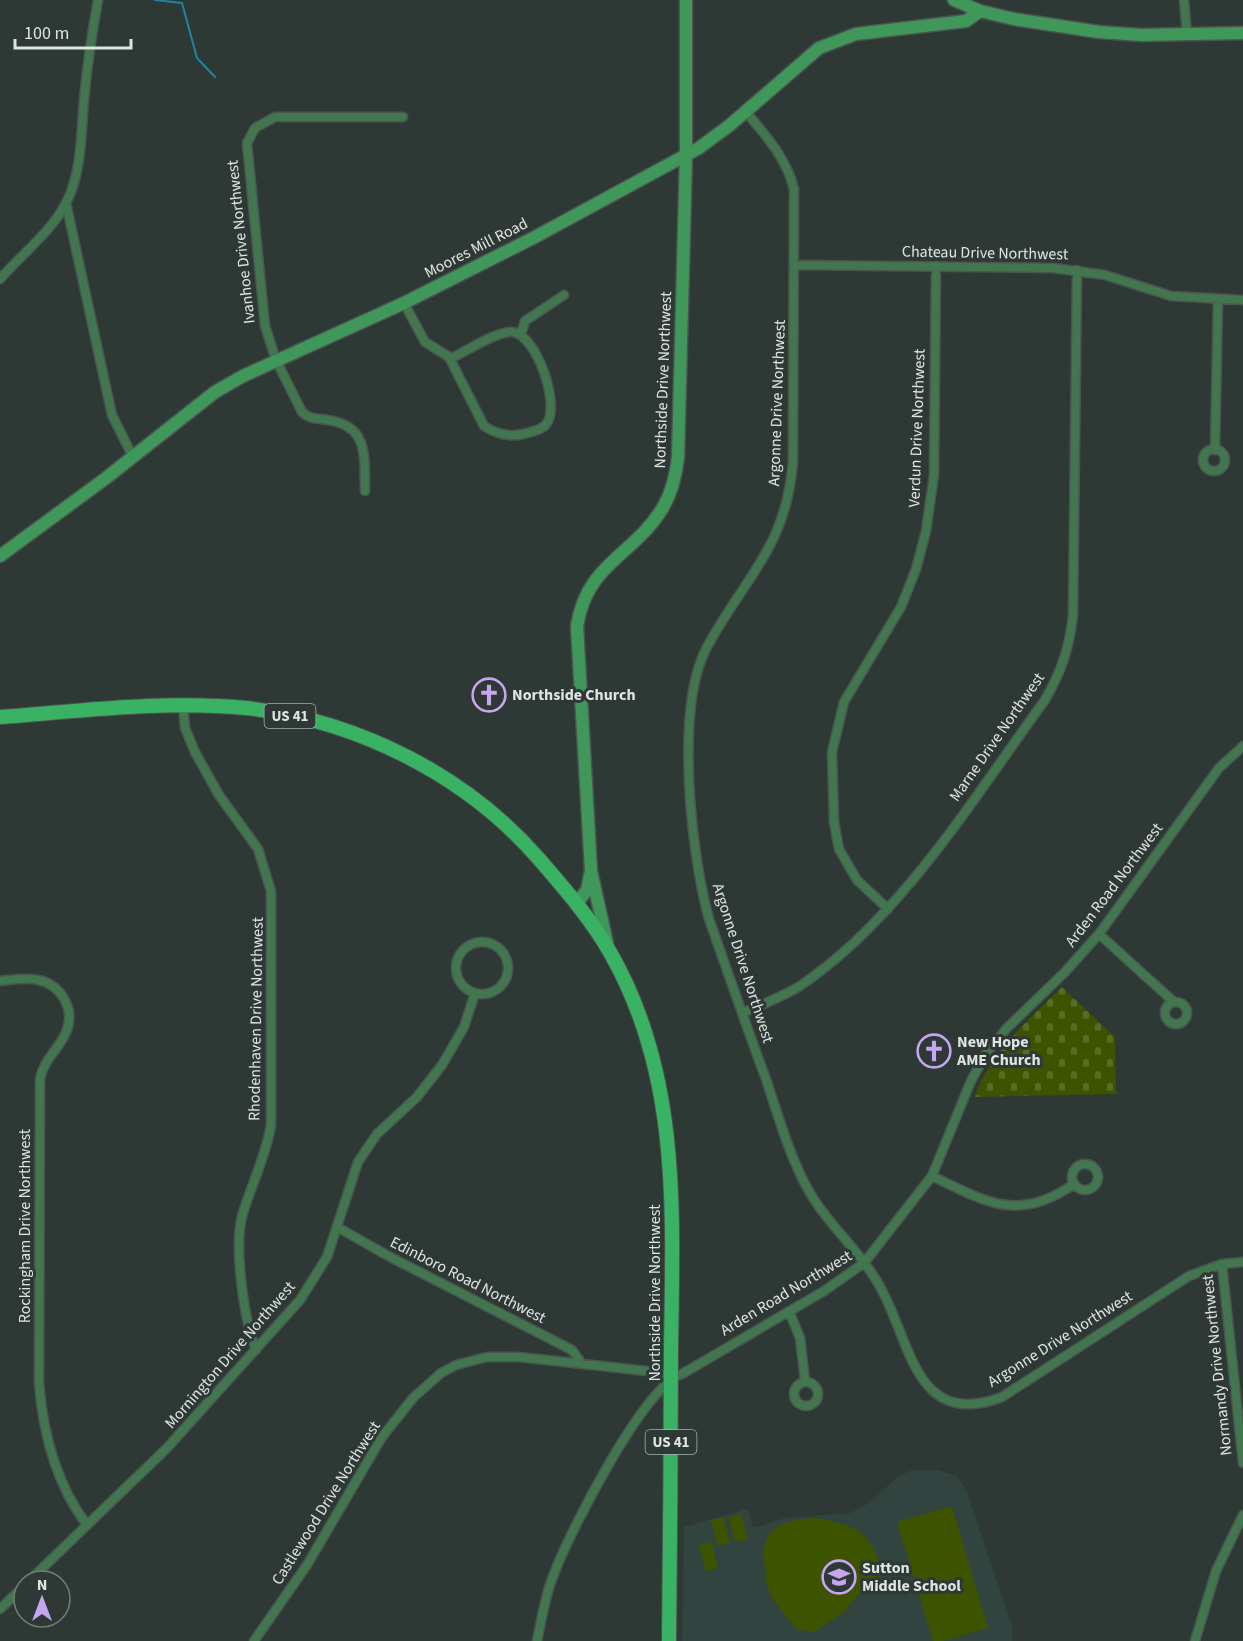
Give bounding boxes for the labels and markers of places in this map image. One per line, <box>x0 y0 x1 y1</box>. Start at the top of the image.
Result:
church icon: Northside Church <box>471 677 507 713</box>
place label: Northside Church <box>512 684 636 706</box>
place label: New Hope AME Church <box>956 1031 1041 1071</box>
church icon: New Hope AME Church <box>916 1033 952 1069</box>
place label: Sutton Middle School <box>862 1557 961 1597</box>
school or university icon: Sutton Middle School <box>821 1559 857 1595</box>

